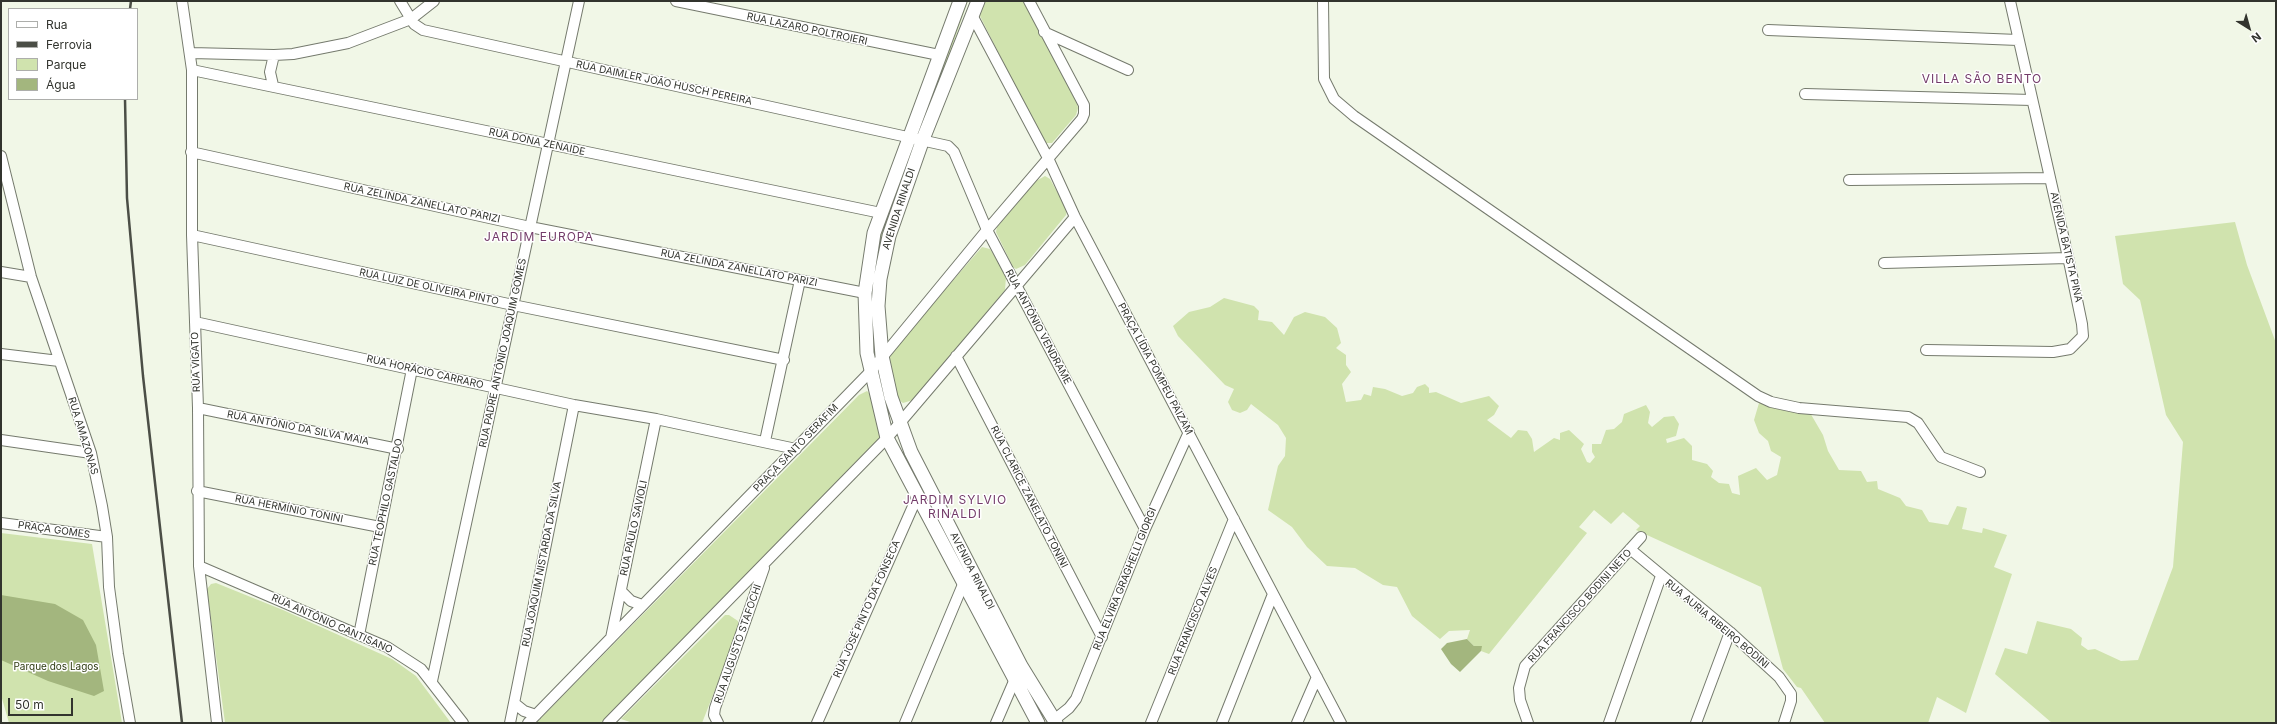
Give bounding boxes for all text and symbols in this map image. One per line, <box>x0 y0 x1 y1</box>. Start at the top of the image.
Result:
legend <box>8 8 138 100</box>
north arrow <box>2229 8 2269 48</box>
street label: RUA LAZARO POLTROIERI <box>746 10 868 48</box>
text: Rua <box>46 17 68 32</box>
text: N <box>2249 29 2264 46</box>
text: Ferrovia <box>46 37 92 52</box>
text: Parque <box>46 57 86 72</box>
street label: RUA DAIMLER JOÃO HUSCH PEREIRA <box>575 58 753 108</box>
district label: VILLA SÃO BENTO <box>1922 72 2042 86</box>
text: Água <box>46 77 75 92</box>
street label: RUA DONA ZENAIDE <box>488 126 586 158</box>
street label: AVENIDA RINALDI <box>880 167 918 251</box>
street label: RUA ZELINDA ZANELLATO PARIZI <box>343 181 501 225</box>
street label: AVENIDA BATISTA PINA <box>2047 191 2085 303</box>
district label: JARDIM EUROPA <box>484 230 594 244</box>
street label: RUA ZELINDA ZANELLATO PARIZI <box>660 247 818 289</box>
street label: RUA PADRE ANTÔNIO JOAQUIM GOMES <box>477 257 529 449</box>
street label: RUA LUIZ DE OLIVEIRA PINTO <box>358 266 500 308</box>
street label: RUA ANTÔNIO VENDRAME <box>1003 268 1073 386</box>
street label: PRAÇA LÍDIA POMPEU PAIZAM <box>1115 301 1195 437</box>
street label: RUA VIGATO <box>189 332 203 392</box>
street label: RUA HORÁCIO CARRARO <box>365 353 485 391</box>
street label: RUA AMAZONAS <box>65 396 101 476</box>
street label: PRAÇA SANTO SERAFIM <box>751 402 841 494</box>
street label: RUA ANTÔNIO DA SILVA MAIA <box>226 408 370 448</box>
street label: RUA CLARICE ZANELATO TONINI <box>988 424 1070 570</box>
street label: RUA TEOPHILO GASTALDO <box>367 437 405 567</box>
street label: RUA PAULO SAVIOLI <box>618 479 650 577</box>
street label: RUA JOAQUIM NISTARDA DA SILVA <box>520 480 564 648</box>
street label: RUA HERMÍNIO TONINI <box>234 493 344 525</box>
district label: JARDIM SYLVIO RINALDI <box>903 493 1007 521</box>
street label: RUA ELVIRA GRAGHELLI GIORGI <box>1091 506 1159 652</box>
street label: PRAÇA GOMES <box>17 519 91 541</box>
street label: AVENIDA RINALDI <box>947 530 997 612</box>
street label: RUA JOSÉ PINTO DA FONSECA <box>831 538 903 680</box>
street label: RUA FRANCISCO BODINI NETO <box>1526 547 1634 665</box>
street label: RUA FRANCISCO ALVES <box>1166 565 1220 677</box>
street label: RUA AURIA RIBEIRO BODINI <box>1663 577 1771 671</box>
street label: RUA AUGUSTO STAFOCHI <box>712 583 764 705</box>
street label: RUA ANTÔNIO CANTISANO <box>269 592 395 656</box>
park label: Parque dos Lagos <box>13 661 99 673</box>
scale bar <box>10 690 75 716</box>
text: 50 m <box>15 697 44 712</box>

